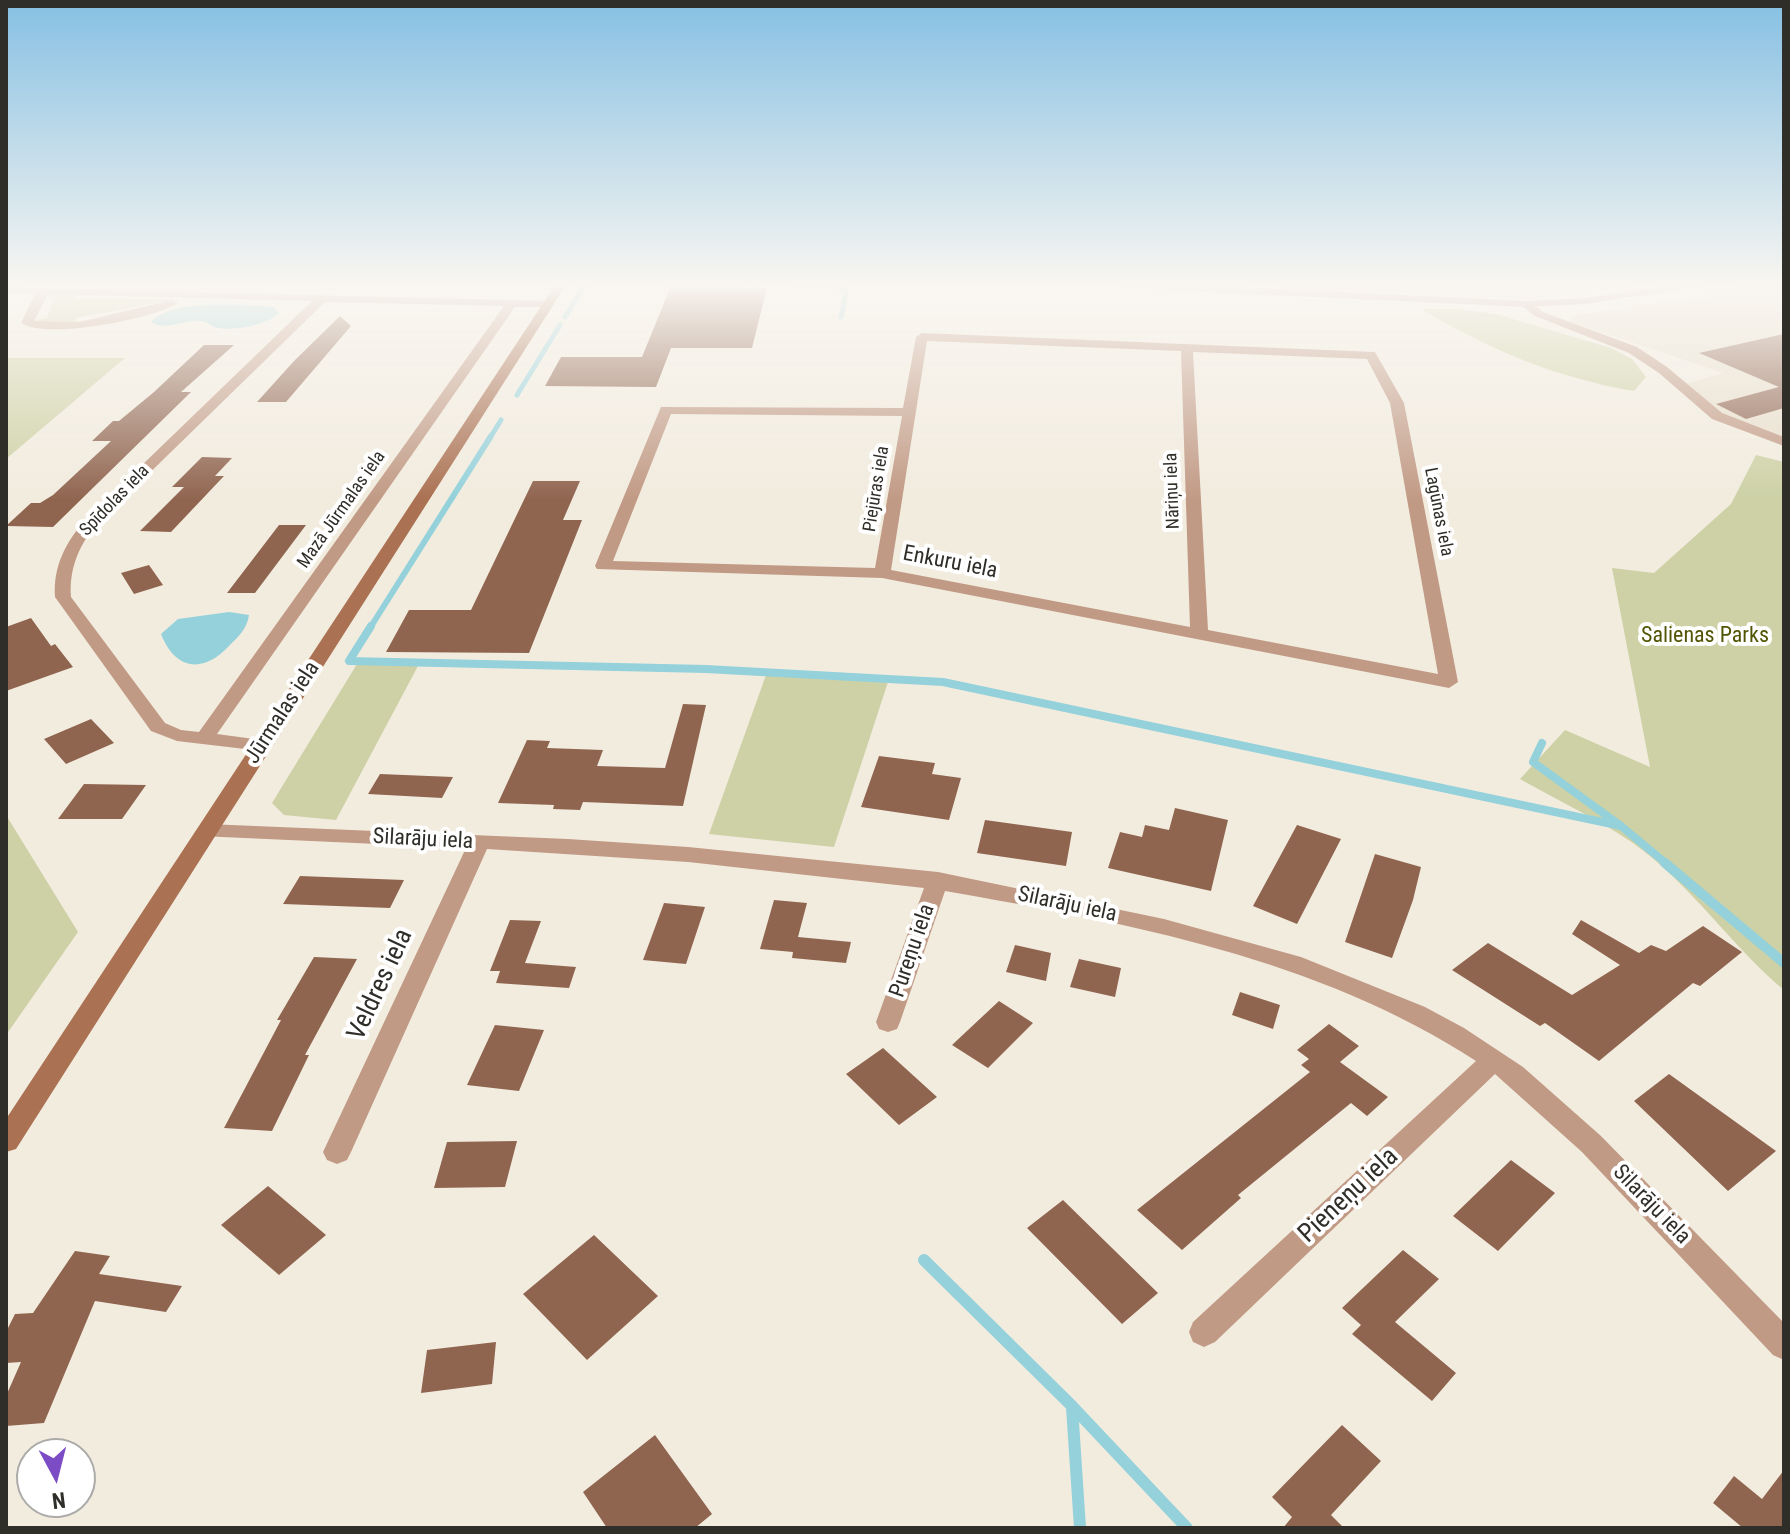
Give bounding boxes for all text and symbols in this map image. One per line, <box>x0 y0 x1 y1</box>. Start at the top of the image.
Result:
street label: Piejūras iela <box>860 444 894 534</box>
street label: Mazā Jūrmalas iela <box>293 447 391 573</box>
street label: Nāriņu iela <box>1161 453 1185 529</box>
street label: Spīdolas iela <box>76 461 154 541</box>
street label: Lagūnas iela <box>1419 466 1457 558</box>
street label: Enkuru iela <box>901 541 999 585</box>
park label: Salienas Parks <box>1641 623 1769 649</box>
street label: Jūrmalas iela <box>240 657 326 769</box>
street label: Silarāju iela <box>372 824 474 856</box>
street label: Silarāju iela <box>1015 882 1119 928</box>
street label: Pureņu iela <box>885 901 941 1001</box>
street label: Veldres iela <box>342 924 420 1046</box>
street label: Pieneņu iela <box>1293 1142 1405 1250</box>
street label: Silarāju iela <box>1607 1160 1695 1250</box>
north arrow <box>16 1438 96 1518</box>
text: N <box>51 1487 67 1514</box>

